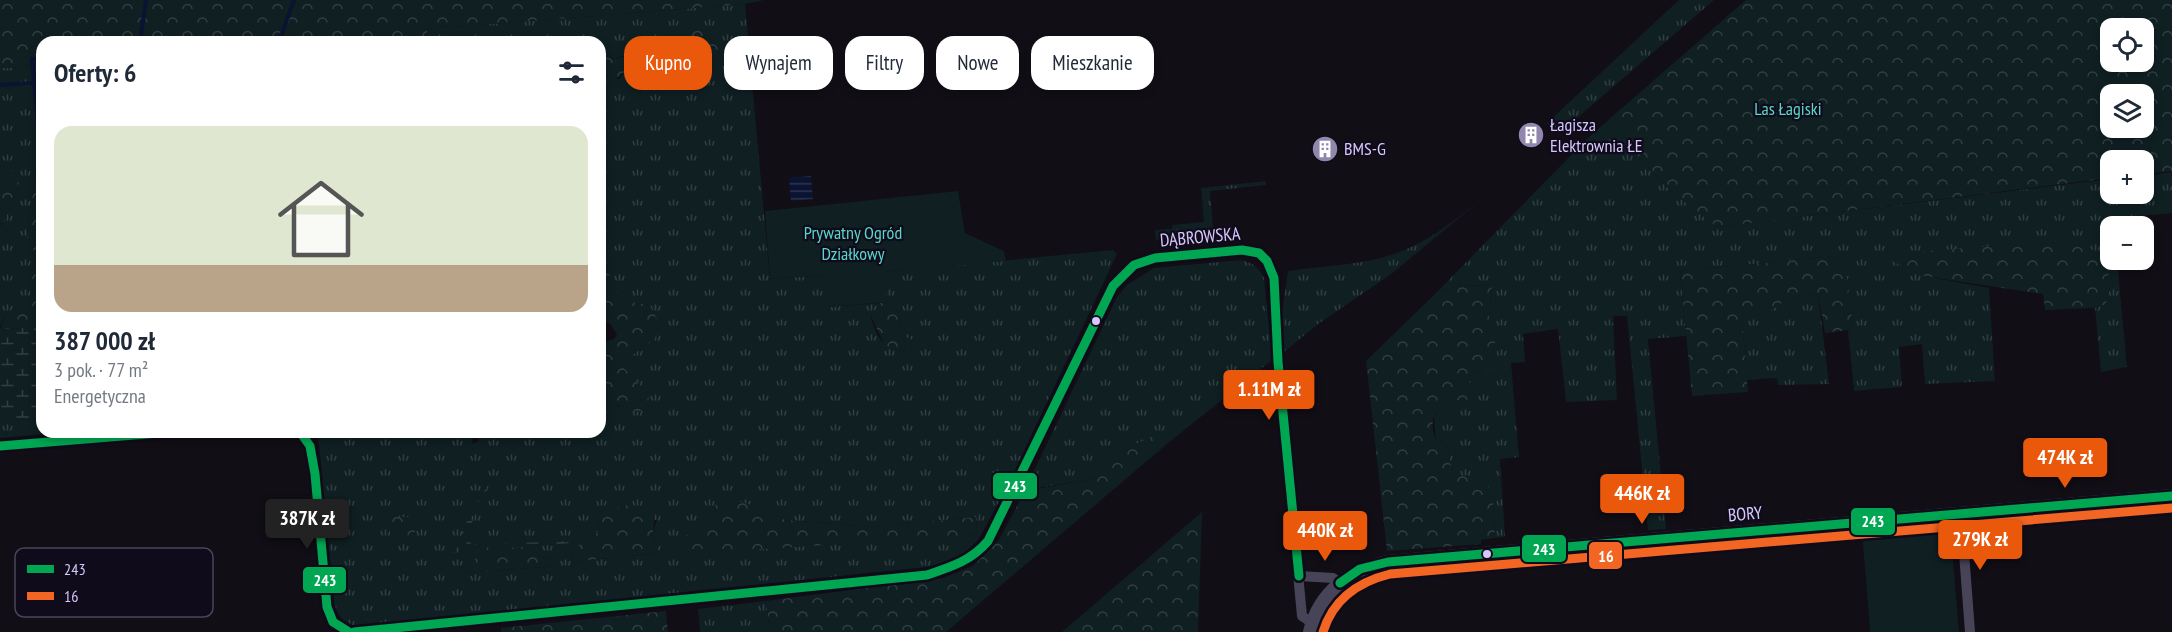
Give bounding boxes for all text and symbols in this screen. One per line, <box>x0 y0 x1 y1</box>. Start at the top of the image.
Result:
map controls <box>2100 18 2154 270</box>
button: locate <box>2100 18 2154 72</box>
chip: Kupno <box>624 36 712 90</box>
chip: Wynajem <box>724 36 833 90</box>
chip: Filtry <box>845 36 924 90</box>
chip: Nowe <box>936 36 1019 90</box>
chip: Mieszkanie <box>1031 36 1154 90</box>
text: Oferty: 6 <box>54 56 136 89</box>
icon: filters <box>555 56 588 89</box>
button: layers <box>2100 84 2154 138</box>
park label: Las Łagiski <box>1754 97 1822 120</box>
place label: Łagisza Elektrownia ŁE <box>1550 113 1643 157</box>
building icon: Łagisza Elektrownia ŁE <box>1516 120 1546 150</box>
building icon: BMS-G <box>1310 134 1340 164</box>
place label: BMS-G <box>1344 137 1386 160</box>
button: + <box>2100 150 2154 204</box>
icon: home <box>267 165 375 273</box>
button: − <box>2100 216 2154 270</box>
park label: Prywatny Ogród Działkowy <box>804 221 902 265</box>
street label: DĄBROWSKA <box>1159 221 1242 251</box>
unlabelled marker <box>1090 315 1102 327</box>
text: 387 000 zł <box>54 324 155 357</box>
text: 3 pok. · 77 m² <box>54 357 148 383</box>
pin: 1.11M zł <box>1207 370 1331 421</box>
text: 1.11M zł <box>1237 376 1301 402</box>
text: Energetyczna <box>54 383 146 409</box>
pin: 474K zł <box>2010 438 2120 489</box>
text: 474K zł <box>2037 444 2093 470</box>
line badge: 243 <box>992 472 1038 500</box>
pin: 446K zł <box>1587 474 1697 525</box>
text: 243 <box>1004 476 1026 496</box>
text: 446K zł <box>1614 480 1670 506</box>
pin: 387K zł <box>252 499 362 550</box>
street label: BORY <box>1727 500 1764 526</box>
text: 387K zł <box>279 505 335 531</box>
line badge: 243 <box>1850 507 1896 536</box>
pin: 440K zł <box>1270 511 1380 562</box>
text: 243 <box>1862 511 1884 531</box>
text: 440K zł <box>1297 517 1353 543</box>
pin: 279K zł <box>1925 520 2035 571</box>
text: 279K zł <box>1952 526 2008 552</box>
line badge: 243 <box>1521 534 1567 563</box>
text: 243 <box>1533 539 1555 559</box>
line badge: 16 <box>1588 541 1623 570</box>
text: 16 <box>1598 546 1614 566</box>
legend <box>15 548 213 617</box>
unlabelled marker <box>1481 548 1493 560</box>
text: 243 <box>64 559 86 579</box>
line badge: 243 <box>302 566 347 594</box>
text: 243 <box>314 570 336 590</box>
text: 16 <box>64 586 78 606</box>

